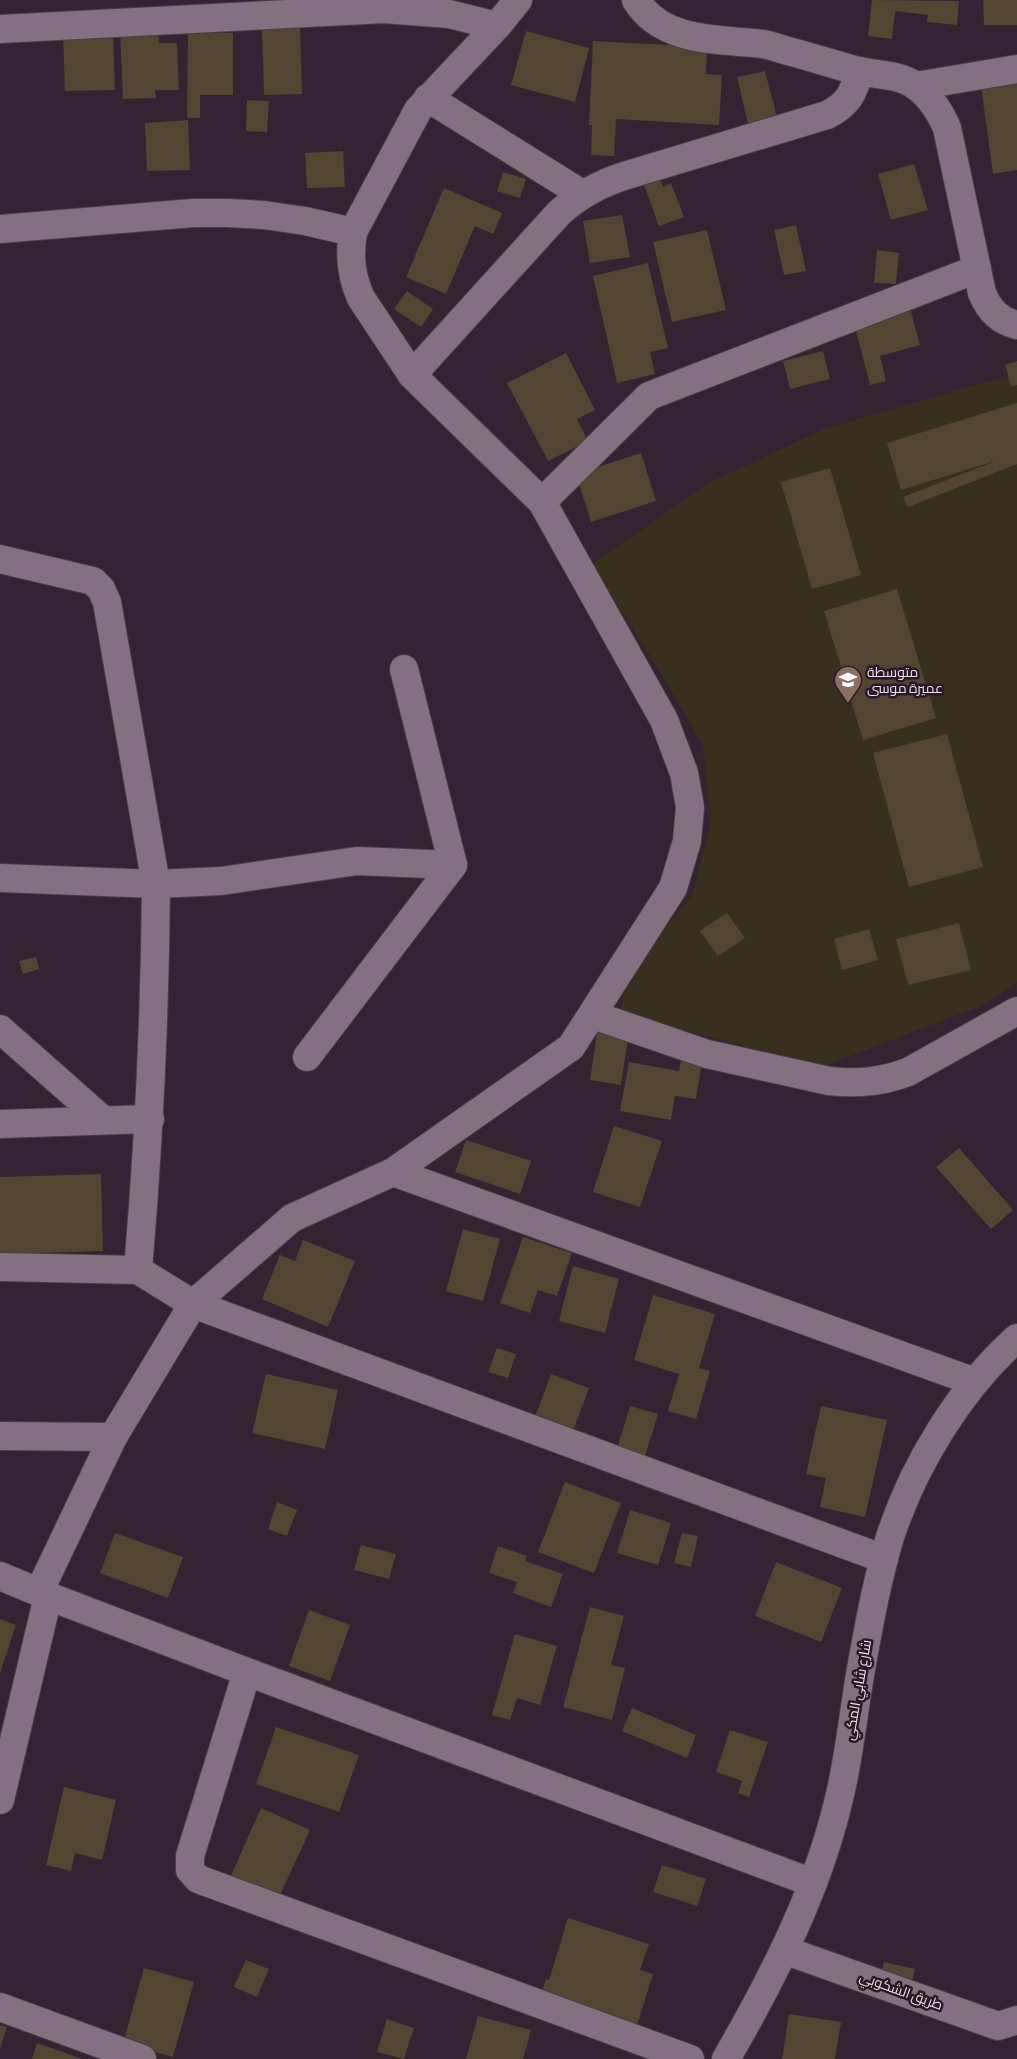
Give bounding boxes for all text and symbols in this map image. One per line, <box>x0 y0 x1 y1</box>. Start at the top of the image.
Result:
place label: متوسطة عميرة موسى <box>867 664 943 697</box>
school or university icon: متوسطة عميرة موسى <box>833 665 863 704</box>
street label: شارع شابي المكي <box>841 1638 878 1742</box>
street label: طريق الشكوبي <box>856 1968 945 2017</box>

